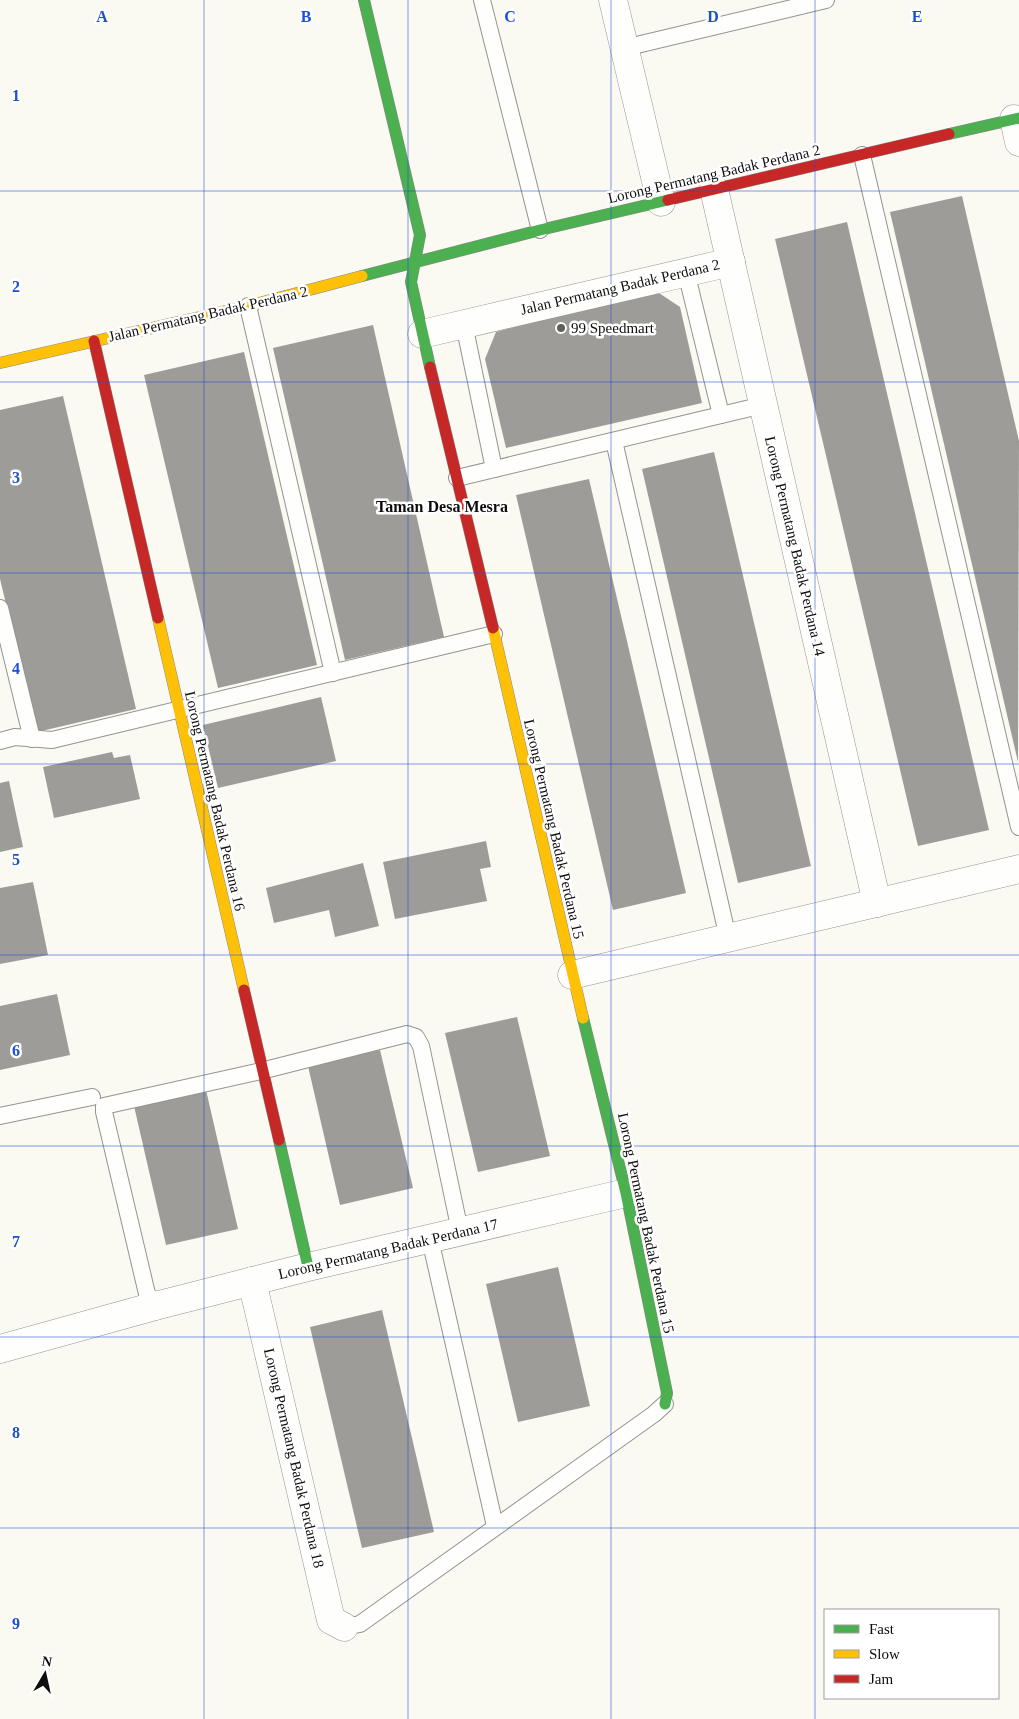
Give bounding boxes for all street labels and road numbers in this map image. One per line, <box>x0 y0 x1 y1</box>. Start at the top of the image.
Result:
street label: Lorong Permatang Badak Perdana 2 <box>606 142 822 206</box>
street label: Jalan Permatang Badak Perdana 2 <box>519 256 721 318</box>
street label: Jalan Permatang Badak Perdana 2 <box>107 283 309 345</box>
street label: Lorong Permatang Badak Perdana 14 <box>762 435 828 658</box>
street label: Lorong Permatang Badak Perdana 16 <box>182 690 248 913</box>
street label: Lorong Permatang Badak Perdana 15 <box>521 718 587 940</box>
street label: Lorong Permatang Badak Perdana 15 <box>615 1111 677 1335</box>
street label: Lorong Permatang Badak Perdana 17 <box>277 1216 500 1282</box>
street label: Lorong Permatang Badak Perdana 18 <box>261 1347 327 1569</box>

